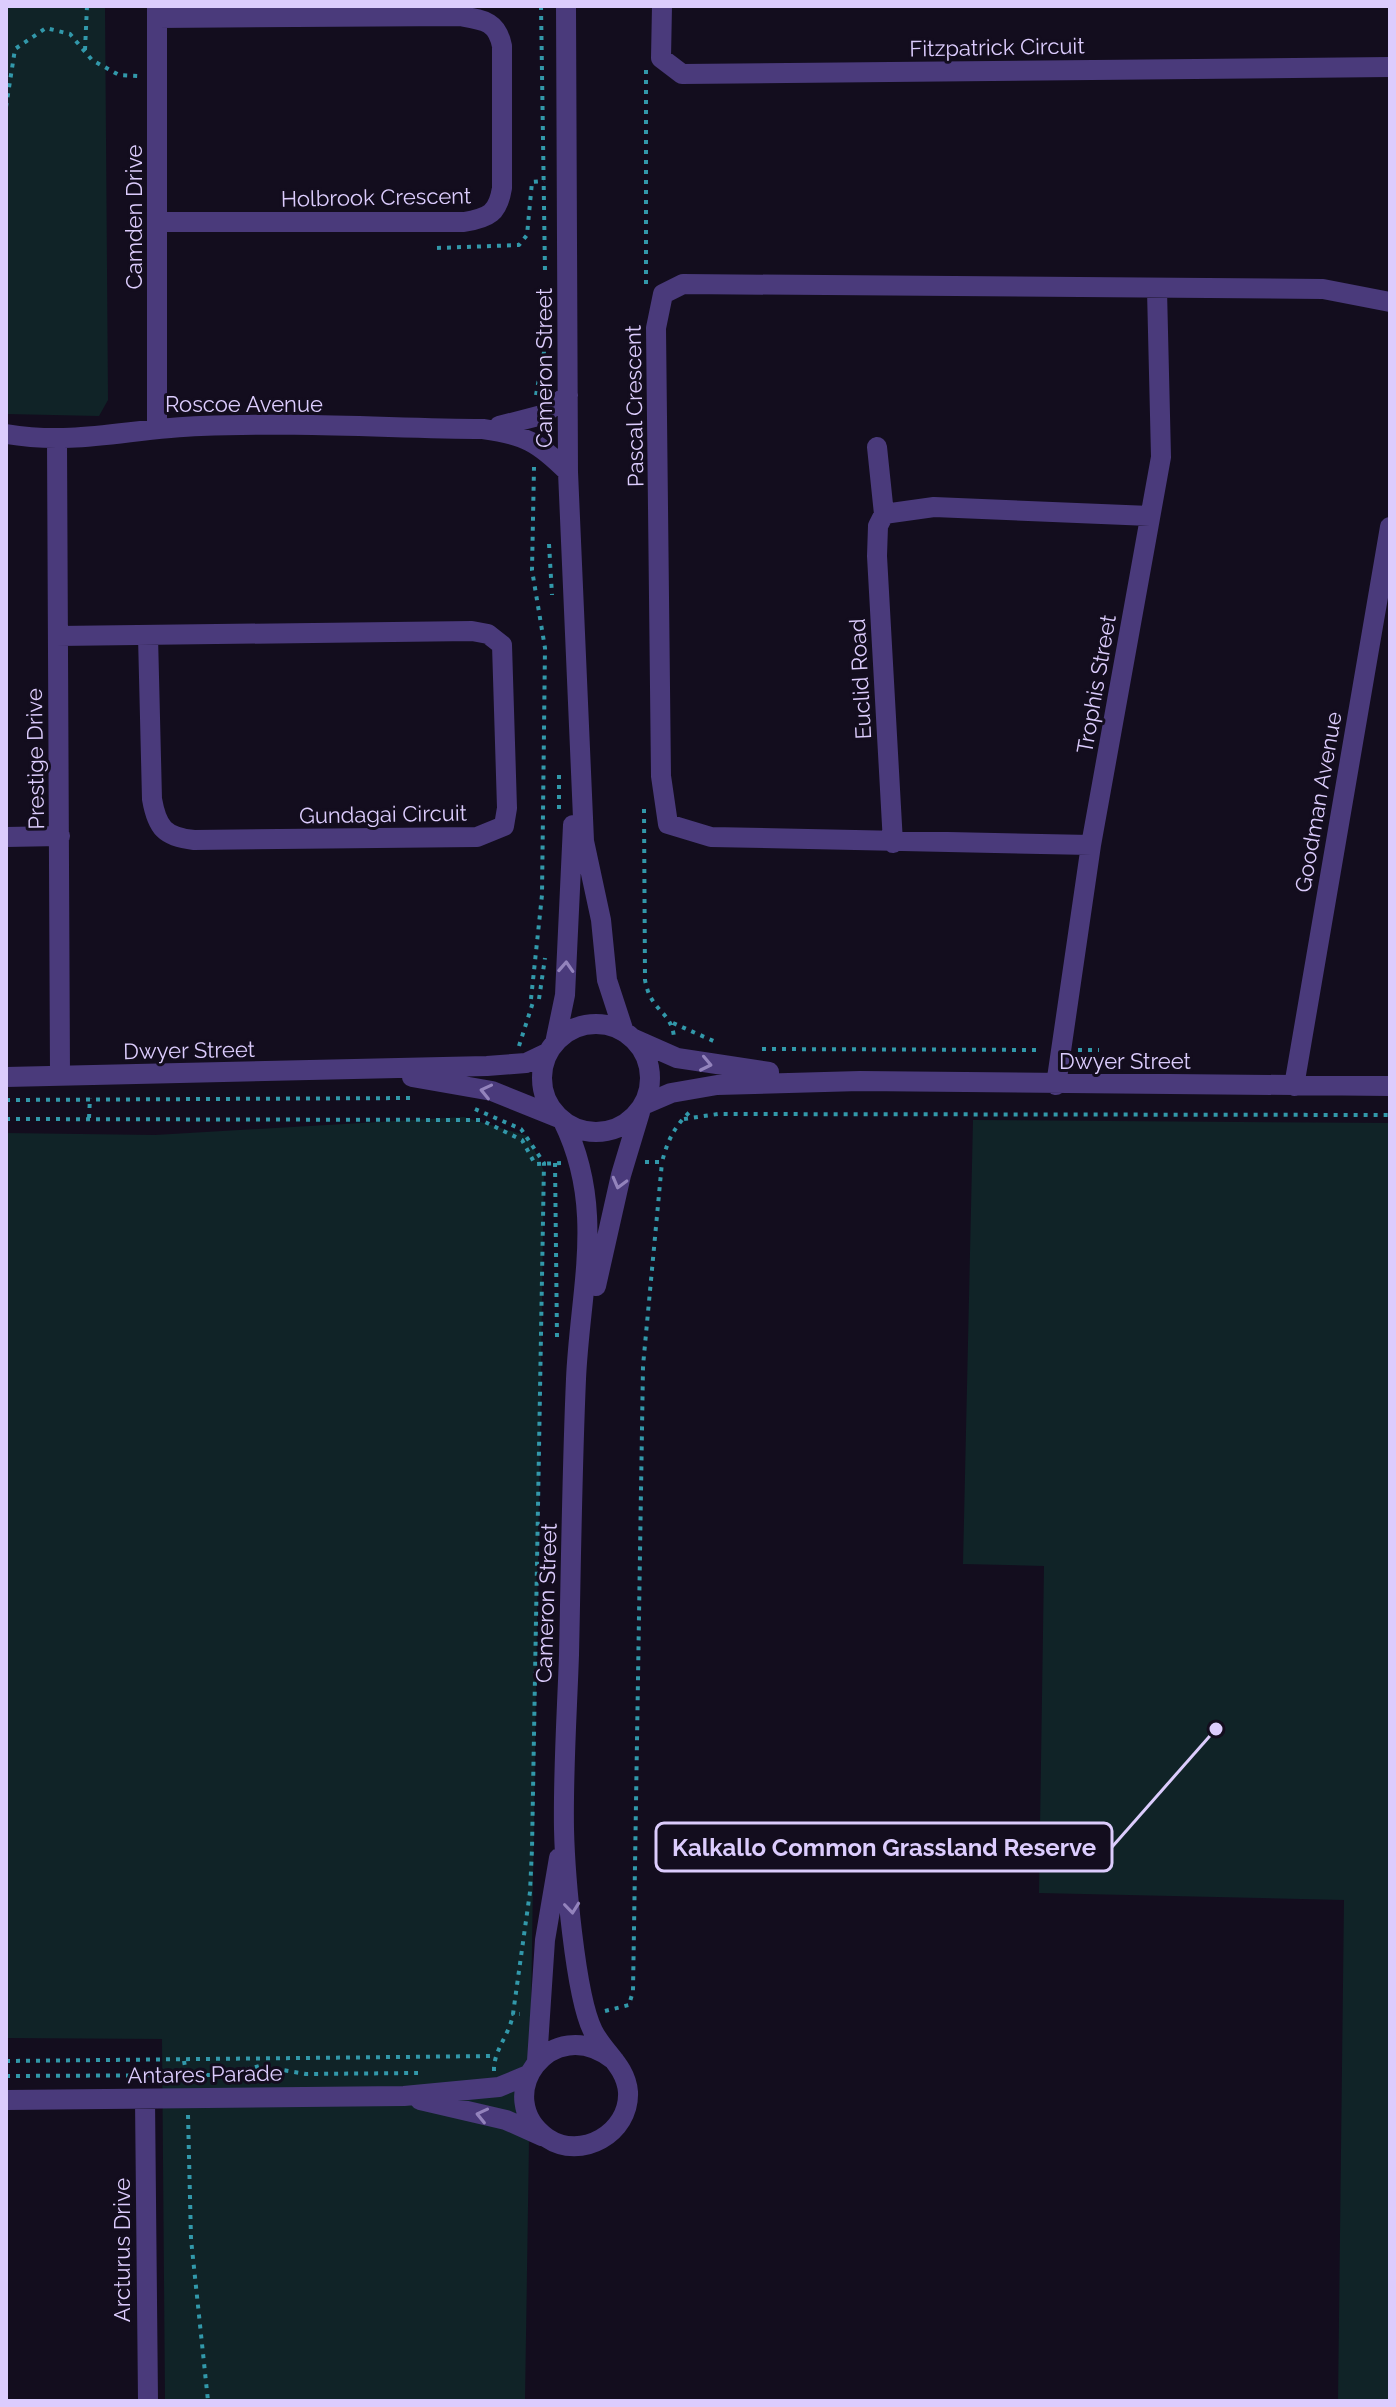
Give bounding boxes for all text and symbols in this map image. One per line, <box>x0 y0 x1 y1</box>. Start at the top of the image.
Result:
street label: Fitzpatrick Circuit <box>909 32 1085 62</box>
street label: Camden Drive <box>121 145 147 289</box>
street label: Holbrook Crescent <box>281 182 472 212</box>
street label: Cameron Street <box>531 287 557 448</box>
street label: Pascal Crescent <box>620 324 648 487</box>
street label: Roscoe Avenue <box>165 391 323 417</box>
street label: Trophis Street <box>1071 612 1121 755</box>
street label: Euclid Road <box>844 618 876 740</box>
street label: Prestige Drive <box>21 688 49 830</box>
street label: Goodman Avenue <box>1289 710 1347 894</box>
street label: Gundagai Circuit <box>299 800 468 828</box>
one-way arrow <box>558 960 575 972</box>
street label: Dwyer Street <box>123 1036 256 1064</box>
street label: Dwyer Street <box>1059 1048 1192 1074</box>
one-way arrow <box>698 1055 712 1072</box>
one-way arrow <box>480 1083 494 1100</box>
one-way arrow <box>612 1176 628 1190</box>
street label: Cameron Street <box>530 1522 562 1683</box>
callout: Kalkallo Common Grassland Reserve <box>656 1823 1112 1871</box>
text: Kalkallo Common Grassland Reserve <box>672 1833 1096 1862</box>
one-way arrow <box>563 1902 580 1915</box>
street label: Antares Parade <box>127 2060 283 2088</box>
one-way arrow <box>476 2107 489 2124</box>
street label: Arcturus Drive <box>109 2178 135 2322</box>

